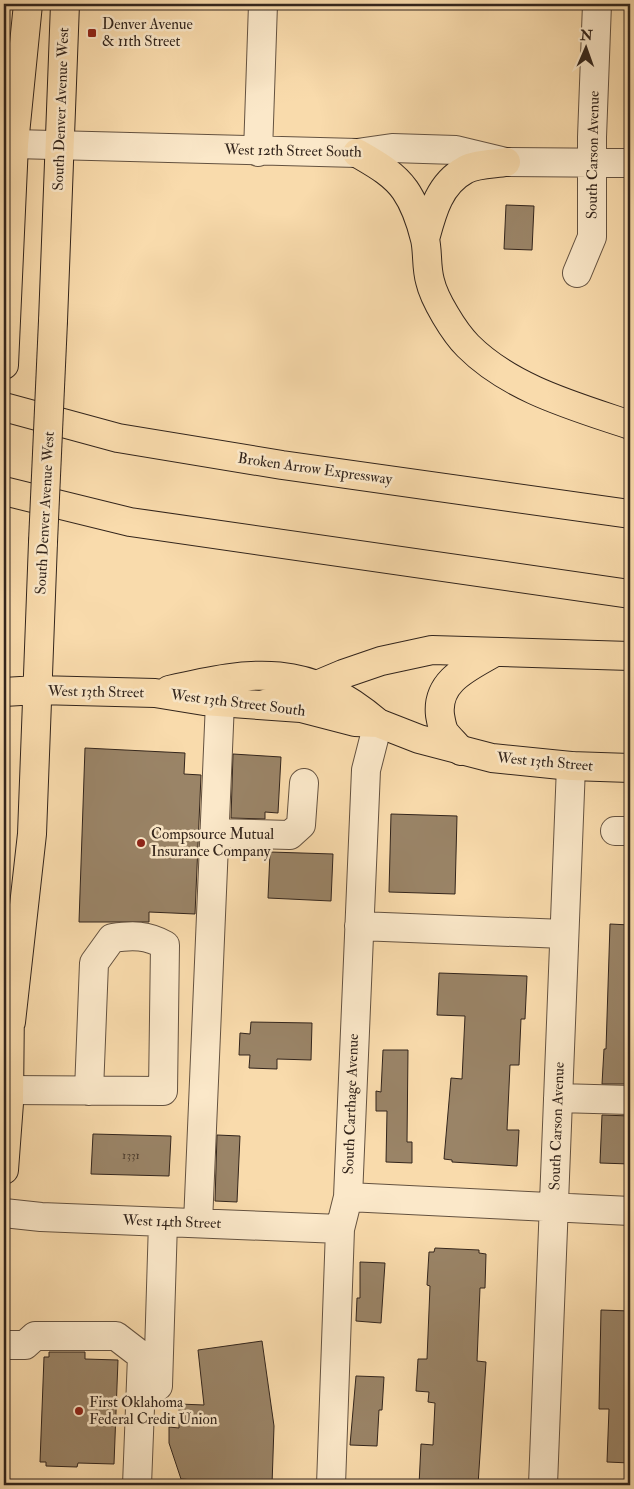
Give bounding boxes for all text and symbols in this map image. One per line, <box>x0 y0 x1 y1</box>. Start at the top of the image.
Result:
place label: Denver Avenue & 11th Street <box>102 15 193 51</box>
north arrow <box>562 22 612 72</box>
street label: South Denver Avenue West <box>49 27 73 191</box>
marker: Denver Avenue & 11th Street <box>86 27 98 39</box>
text: N <box>579 27 593 44</box>
street label: South Carson Avenue <box>582 91 604 219</box>
street label: West 12th Street South <box>223 140 362 162</box>
street label: South Denver Avenue West <box>31 431 59 595</box>
street label: Broken Arrow Expressway <box>236 449 394 490</box>
street label: West 13th Street <box>47 682 145 702</box>
street label: West 13th Street South <box>169 685 307 721</box>
street label: West 13th Street <box>495 748 594 776</box>
place label: Compsource Mutual Insurance Company <box>151 825 274 862</box>
marker: Compsource Mutual Insurance Company <box>135 837 147 849</box>
street label: South Carthage Avenue <box>339 1033 363 1175</box>
street label: South Carson Avenue <box>545 1061 569 1191</box>
house number: 1331 <box>122 1148 140 1163</box>
street label: West 14th Street <box>121 1211 222 1233</box>
place label: First Oklahoma Federal Credit Union <box>89 1393 218 1429</box>
marker: First Oklahoma Federal Credit Union <box>73 1405 85 1417</box>

